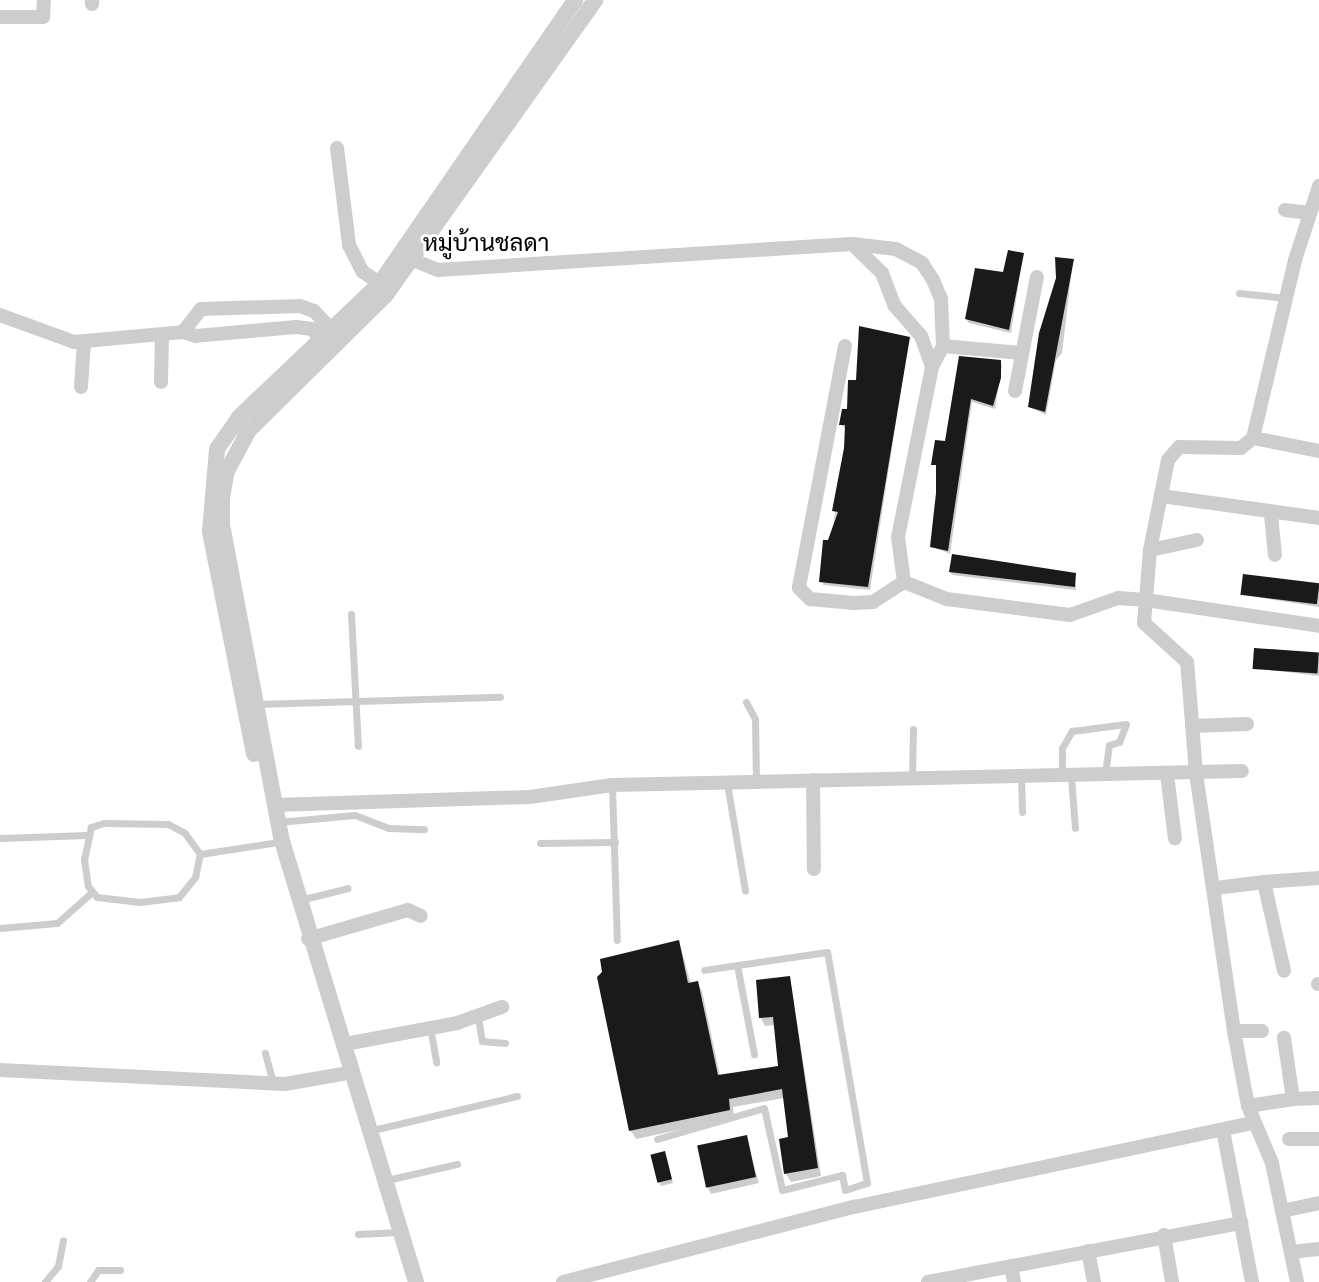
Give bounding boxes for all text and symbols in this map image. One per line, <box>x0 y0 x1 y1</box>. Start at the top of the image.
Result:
district label: หมู่บ้านชลดา <box>423 230 549 258</box>

